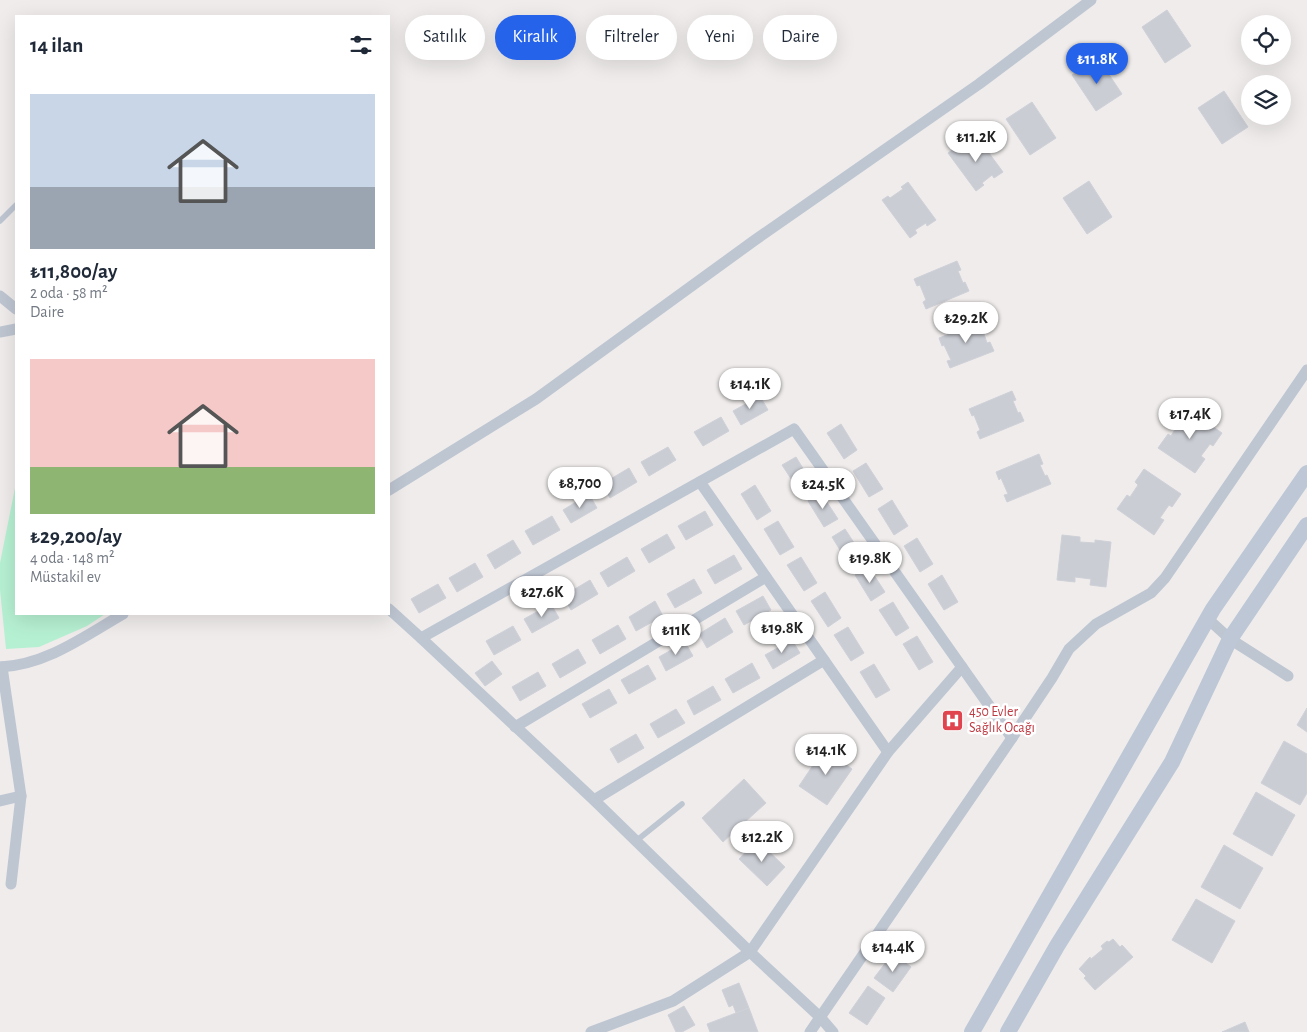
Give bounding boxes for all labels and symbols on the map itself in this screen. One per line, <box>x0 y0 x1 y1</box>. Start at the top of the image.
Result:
pin: ₺11.8K <box>1056 42 1138 85</box>
pin: ₺11.2K <box>935 120 1017 163</box>
pin: ₺29.2K <box>925 302 1007 344</box>
pin: ₺14.1K <box>709 368 791 410</box>
pin: ₺17.4K <box>1149 398 1231 440</box>
pin: ₺8,700 <box>539 466 621 509</box>
pin: ₺24.5K <box>782 468 864 510</box>
pin: ₺19.8K <box>829 542 911 584</box>
pin: ₺27.6K <box>501 576 583 618</box>
pin: ₺19.8K <box>741 612 823 654</box>
pin: ₺11K <box>646 614 706 656</box>
place label: 450 Evler Sağlık Ocağı <box>969 705 1035 735</box>
hospital icon: 450 Evler Sağlık Ocağı <box>941 708 965 732</box>
pin: ₺14.1K <box>785 734 867 776</box>
pin: ₺12.2K <box>721 820 803 863</box>
pin: ₺14.4K <box>852 930 934 973</box>

